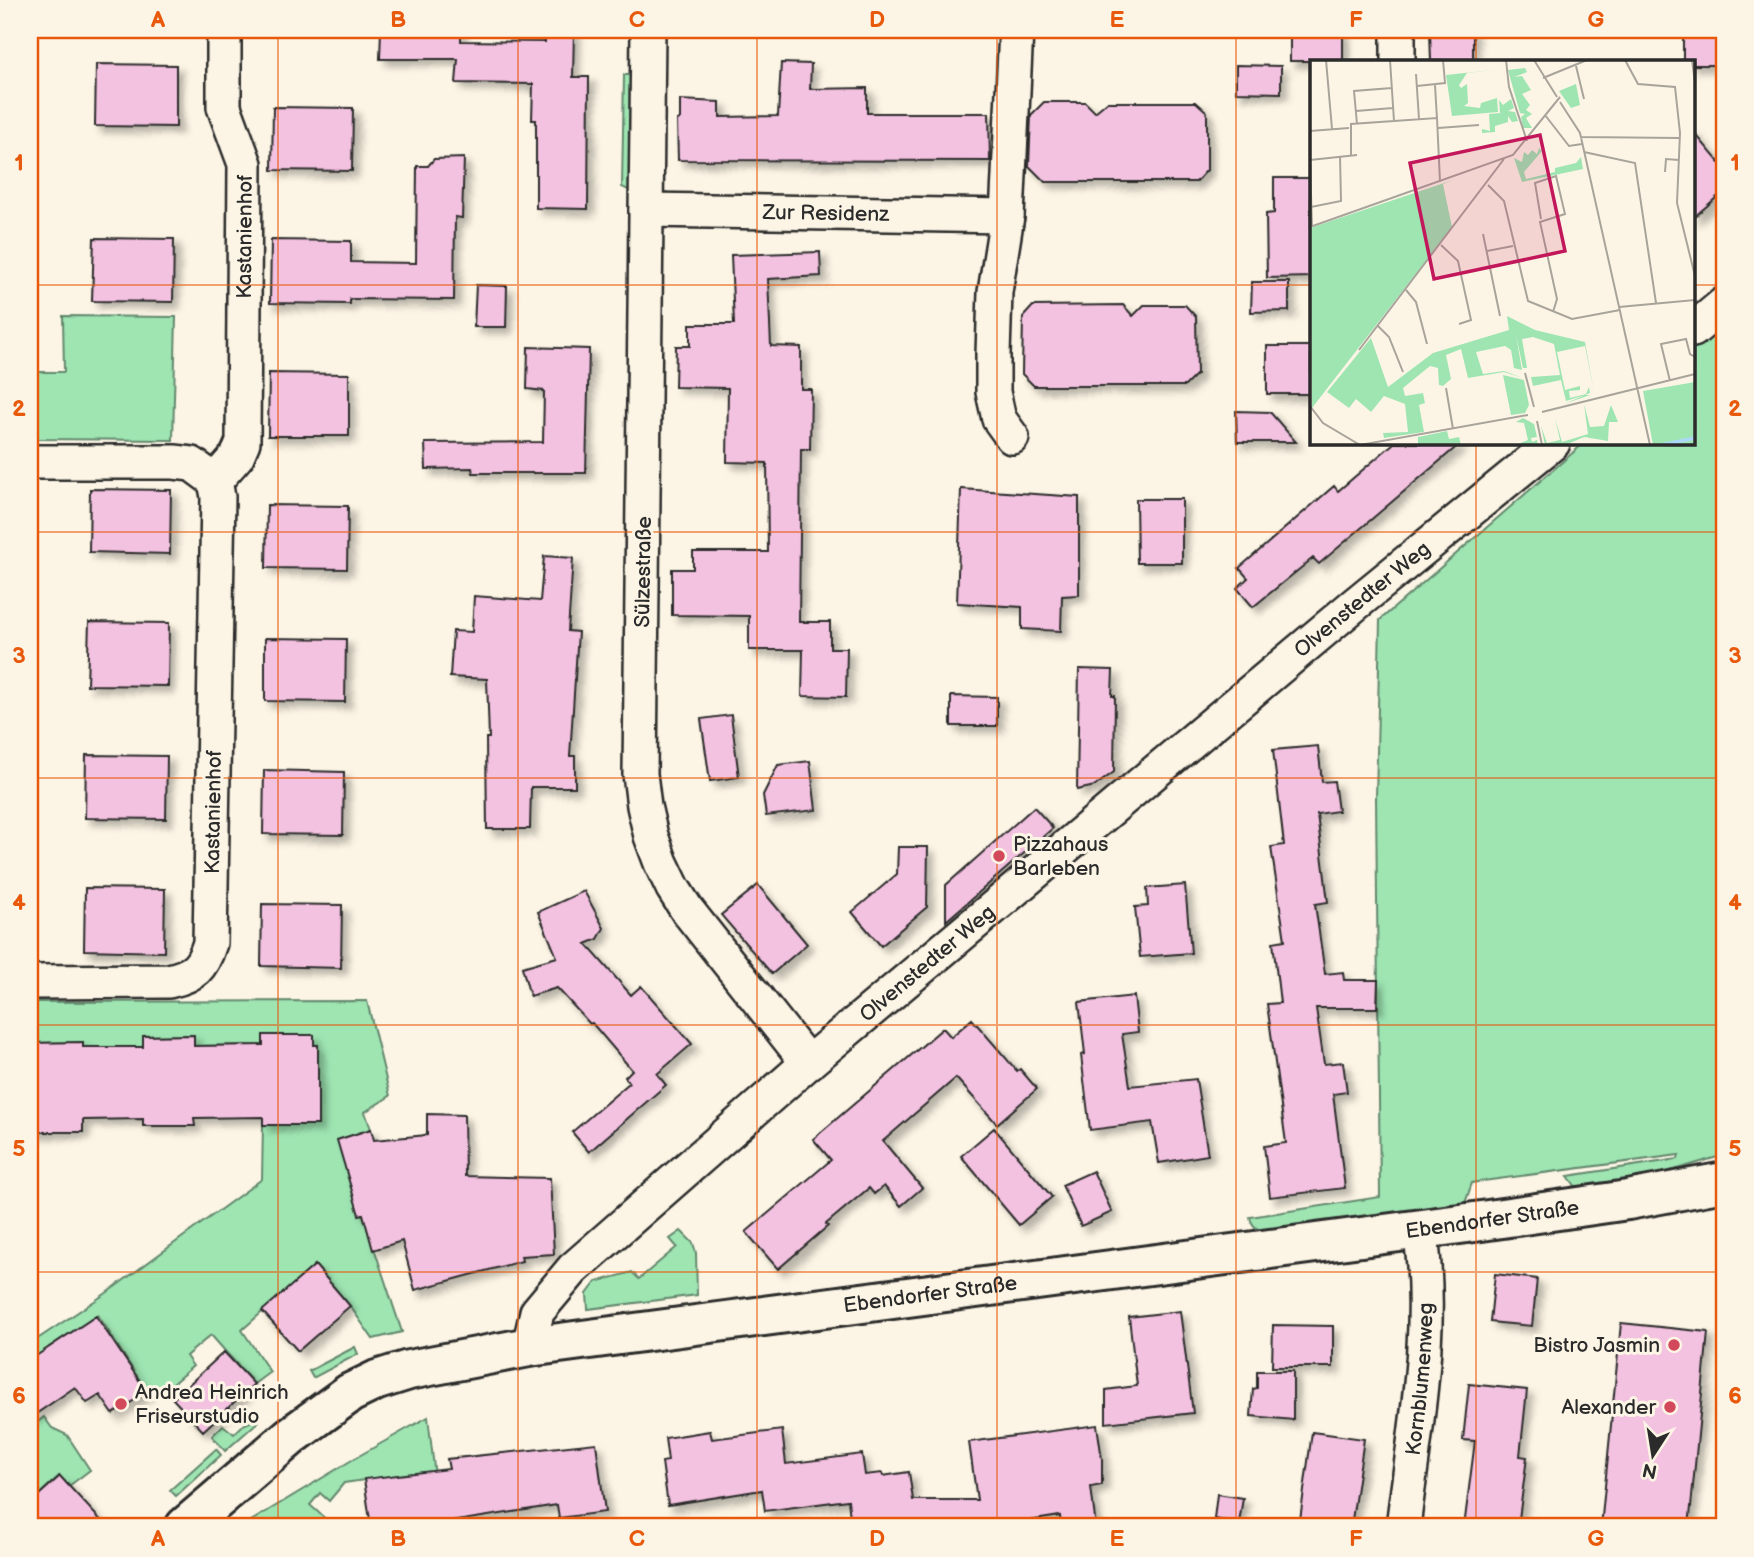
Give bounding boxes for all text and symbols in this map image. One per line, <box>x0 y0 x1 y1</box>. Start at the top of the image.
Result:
text: A <box>150 6 166 34</box>
text: B <box>390 6 406 34</box>
text: C <box>629 6 645 34</box>
text: D <box>869 6 885 34</box>
text: E <box>1110 6 1125 34</box>
text: F <box>1349 6 1363 34</box>
text: G <box>1588 6 1605 34</box>
inset map <box>1310 60 1694 444</box>
text: 1 <box>14 149 24 177</box>
text: 1 <box>1730 149 1740 177</box>
street label: Kastanienhof <box>232 174 258 299</box>
street label: Zur Residenz <box>762 200 890 227</box>
text: 2 <box>12 395 26 423</box>
text: 2 <box>1728 395 1742 423</box>
street label: Sülzestraße <box>630 516 657 628</box>
street label: Olvenstedter Weg <box>1289 536 1435 663</box>
text: 3 <box>12 642 26 670</box>
text: 3 <box>1728 642 1742 670</box>
street label: Kastanienhof <box>200 749 227 874</box>
place label: Pizzahaus Barleben <box>1013 832 1108 881</box>
marker: Pizzahaus Barleben <box>991 848 1007 864</box>
text: 4 <box>12 889 26 917</box>
text: 4 <box>1728 889 1742 917</box>
street label: Olvenstedter Weg <box>855 900 1000 1027</box>
text: 5 <box>12 1135 26 1163</box>
text: 5 <box>1728 1135 1742 1163</box>
street label: Ebendorfer Straße <box>1404 1195 1581 1244</box>
street label: Ebendorfer Straße <box>842 1271 1019 1318</box>
street label: Kornblumenweg <box>1401 1303 1438 1457</box>
place label: Bistro Jasmin <box>1533 1333 1660 1358</box>
marker: Bistro Jasmin <box>1666 1337 1682 1353</box>
place label: Andrea Heinrich Friseurstudio <box>135 1380 289 1429</box>
text: 6 <box>12 1382 26 1410</box>
text: 6 <box>1728 1382 1742 1410</box>
place label: Alexander <box>1562 1395 1656 1420</box>
marker: Andrea Heinrich Friseurstudio <box>113 1396 129 1412</box>
marker: Alexander <box>1662 1399 1678 1415</box>
north arrow <box>1618 1420 1688 1490</box>
text: N <box>1640 1457 1659 1483</box>
text: A <box>150 1525 166 1553</box>
text: B <box>390 1525 406 1553</box>
text: C <box>629 1525 645 1553</box>
text: D <box>869 1525 885 1553</box>
text: E <box>1110 1525 1125 1553</box>
text: F <box>1349 1525 1363 1553</box>
text: G <box>1588 1525 1605 1553</box>

